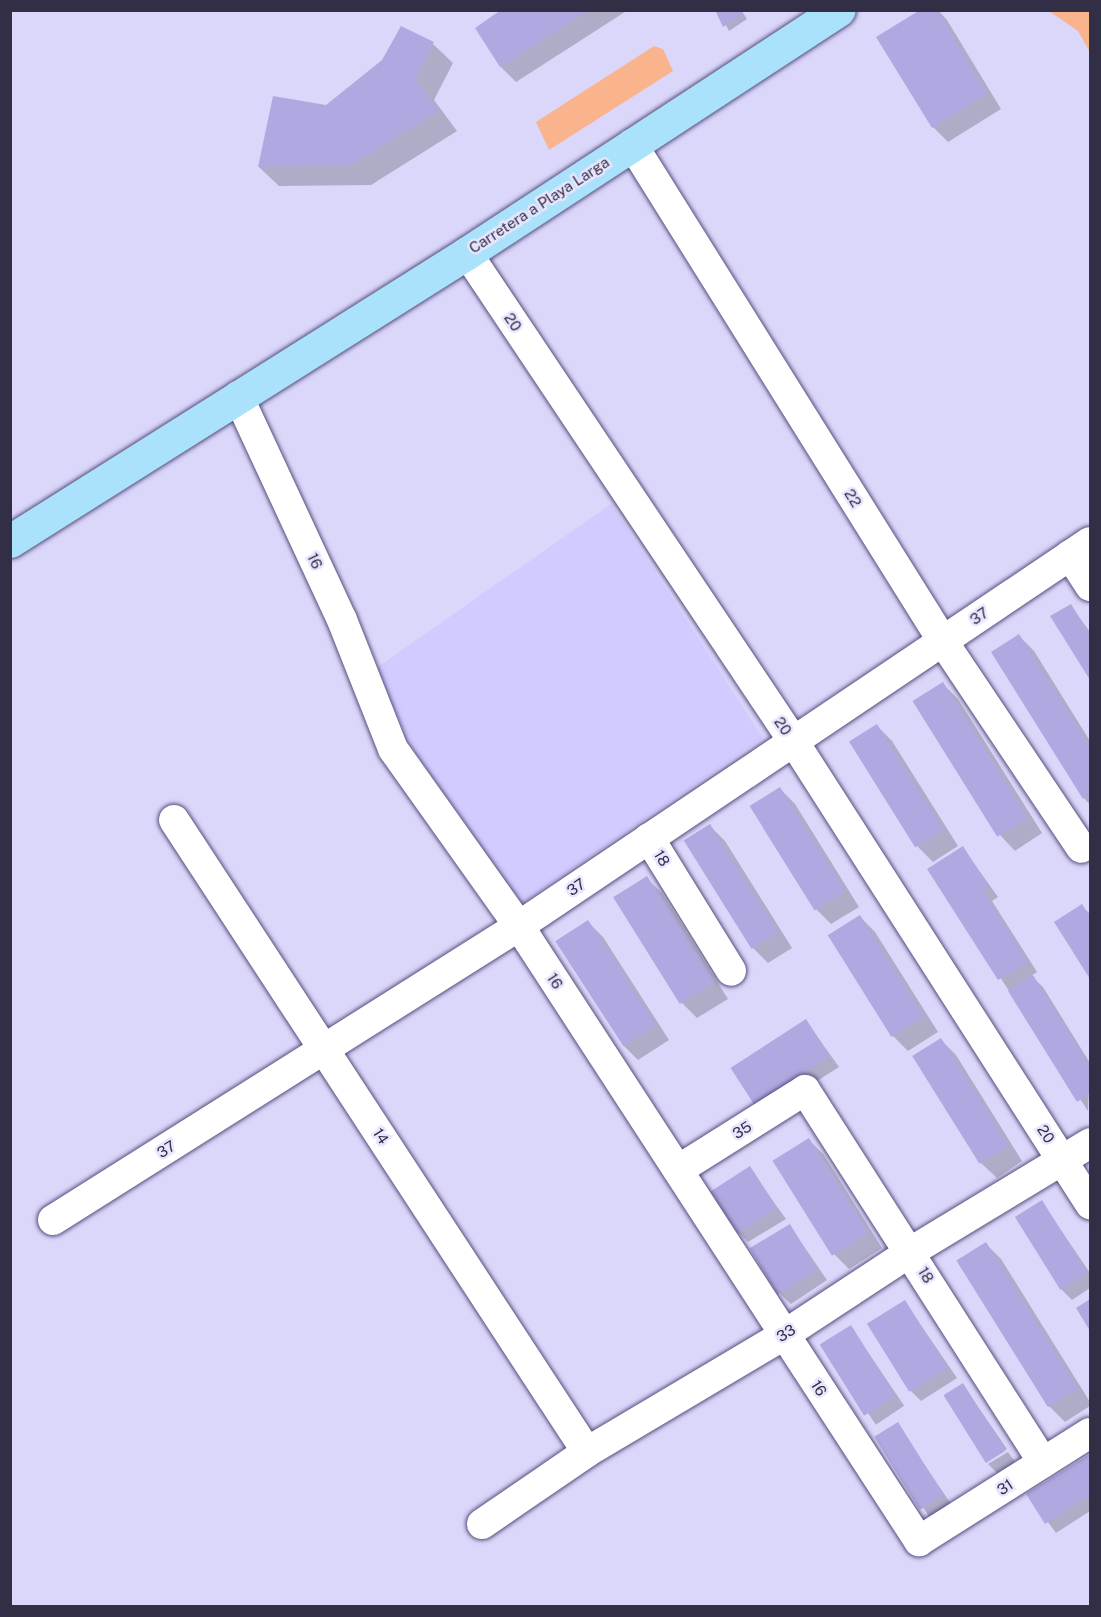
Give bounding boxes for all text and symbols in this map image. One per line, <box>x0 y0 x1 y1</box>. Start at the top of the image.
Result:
street label: Carretera a Playa Larga <box>466 153 612 257</box>
street label: 20 <box>500 309 526 335</box>
street label: 22 <box>841 486 865 510</box>
street label: 16 <box>304 550 326 572</box>
street label: 37 <box>966 603 992 629</box>
street label: 20 <box>770 713 796 739</box>
street label: 18 <box>650 847 674 869</box>
street label: 37 <box>563 874 589 900</box>
street label: 16 <box>543 970 567 992</box>
street label: 35 <box>729 1117 755 1143</box>
street label: 20 <box>1034 1121 1058 1147</box>
street label: 14 <box>369 1125 393 1147</box>
street label: 37 <box>154 1137 178 1161</box>
street label: 18 <box>914 1264 938 1286</box>
street label: 33 <box>773 1320 799 1346</box>
street label: 16 <box>807 1377 831 1399</box>
street label: 31 <box>994 1475 1016 1499</box>

